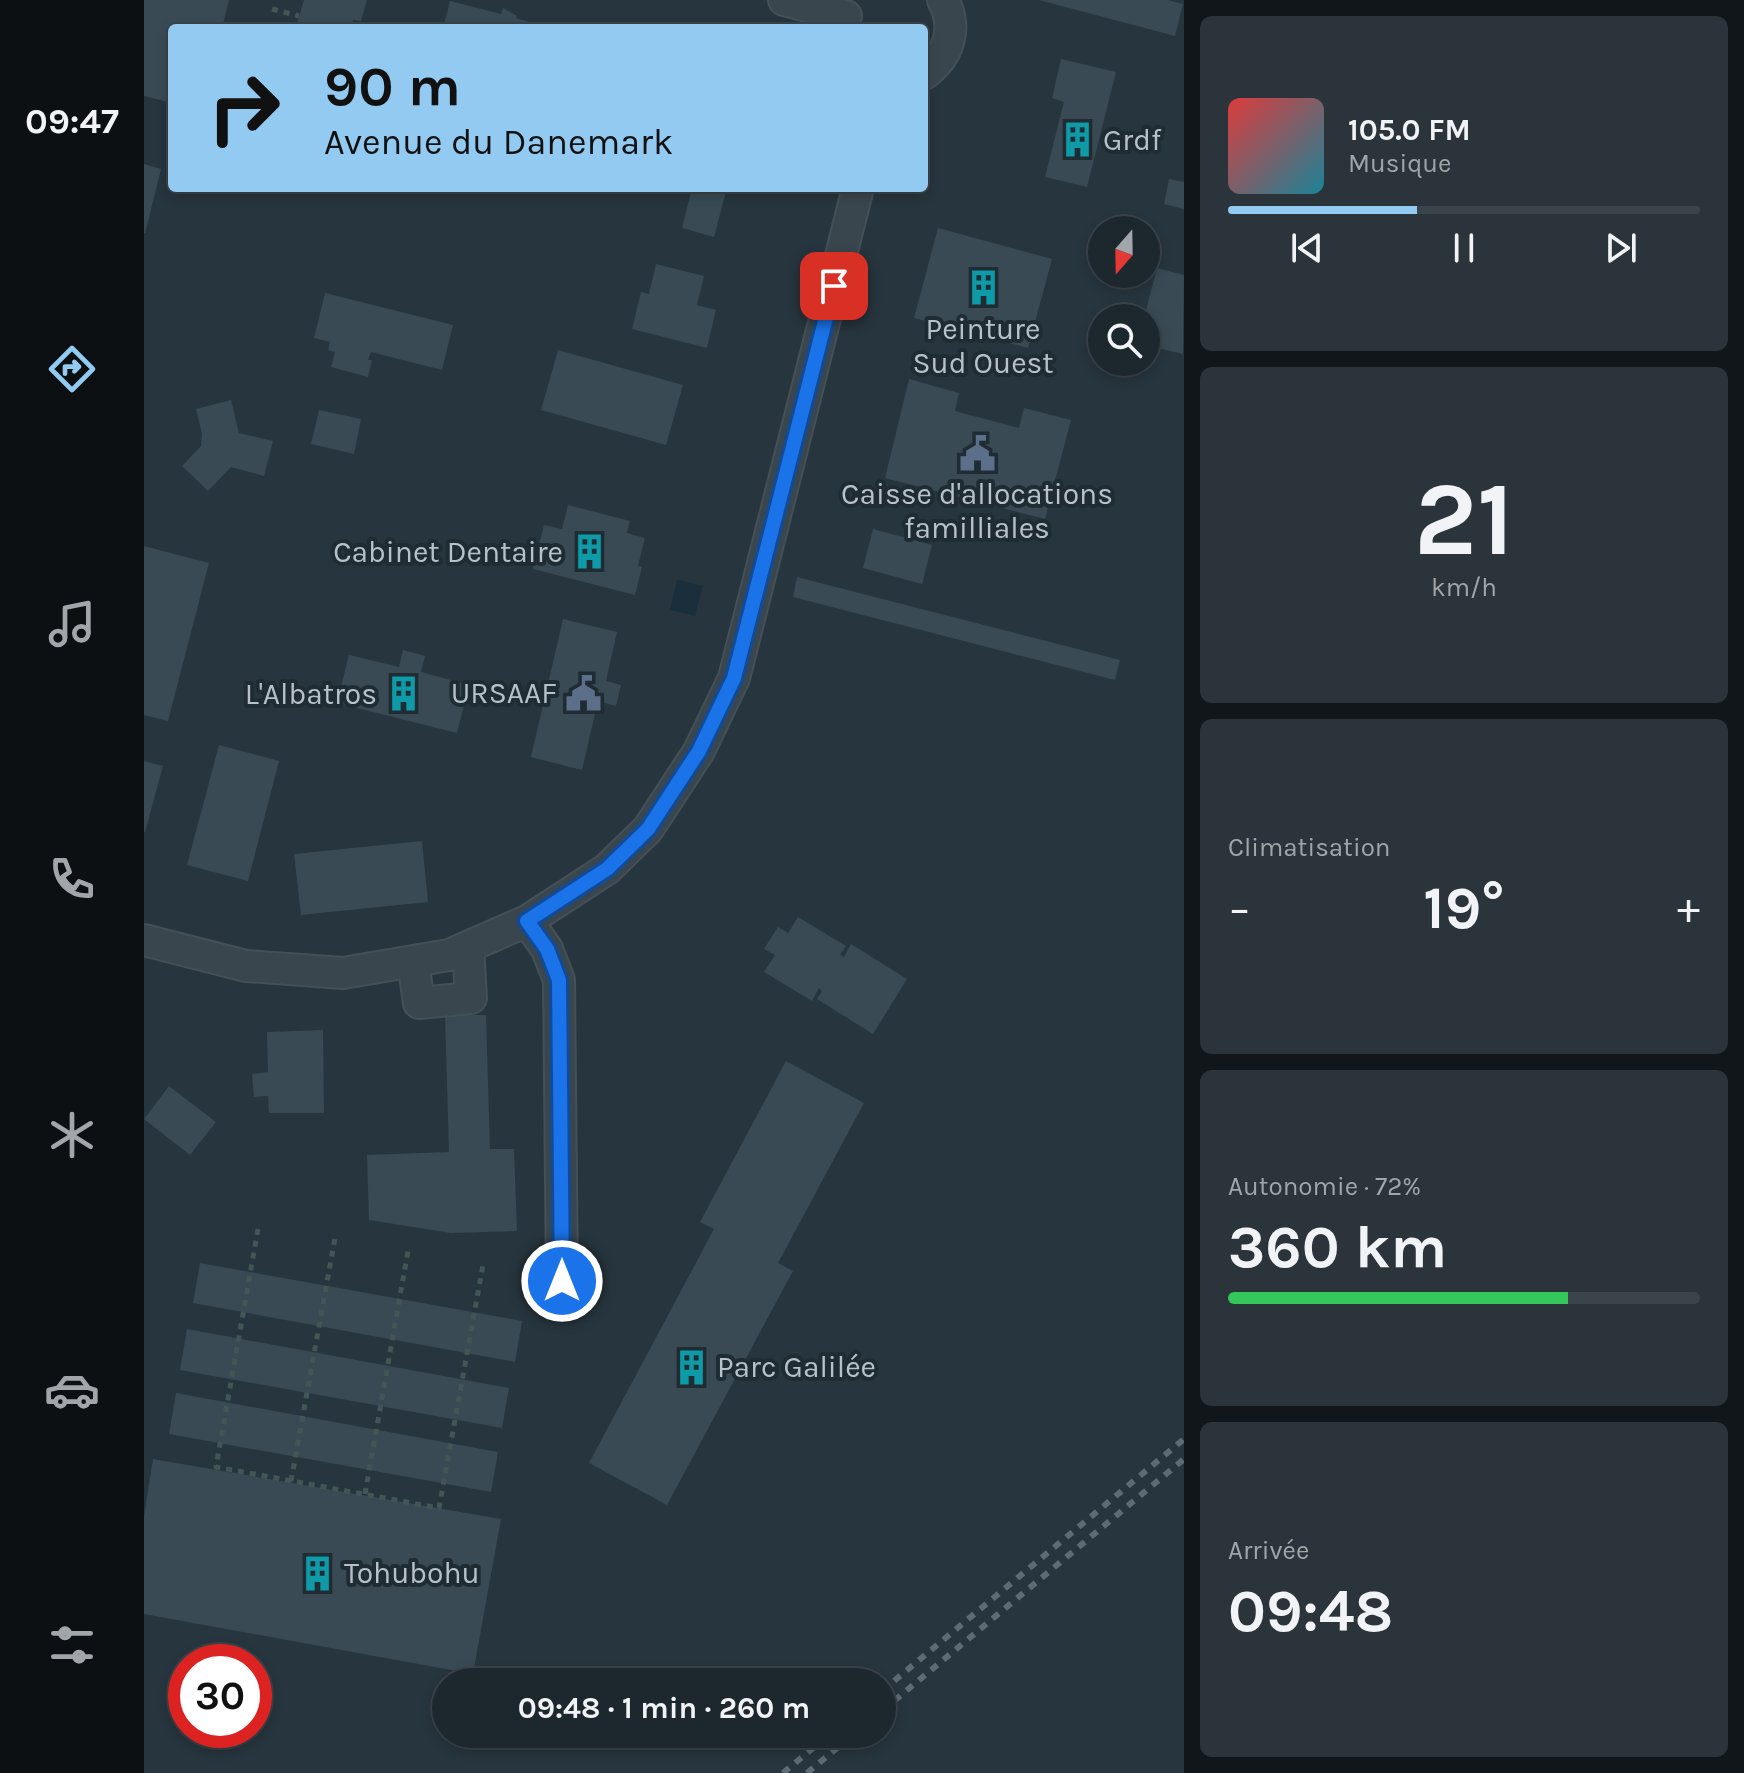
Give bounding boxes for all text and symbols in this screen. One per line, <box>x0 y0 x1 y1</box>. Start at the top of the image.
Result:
text: 90 m <box>324 54 461 119</box>
icon: right <box>192 56 296 160</box>
text: 09:47 <box>25 100 119 142</box>
text: 105.0 FM <box>1348 112 1471 148</box>
text: Avenue du Danemark <box>324 121 673 163</box>
building icon: Grdf <box>1058 121 1096 159</box>
place label: Grdf <box>1103 122 1162 158</box>
text: Musique <box>1348 148 1451 179</box>
north arrow <box>1088 216 1160 288</box>
map controls <box>1088 216 1160 376</box>
icon: previous <box>1285 226 1329 270</box>
icon: pause <box>1442 226 1486 270</box>
icon: next <box>1599 226 1643 270</box>
pin <box>800 252 868 320</box>
icon: arrive <box>812 264 856 308</box>
building icon: Peinture Sud Ouest <box>964 269 1002 307</box>
button: search <box>1088 304 1160 376</box>
place label: Peinture Sud Ouest <box>912 311 1054 381</box>
icon: directions <box>44 341 100 397</box>
public building icon: Caisse d'allocations familliales <box>958 434 996 472</box>
text: 21 <box>1414 459 1514 580</box>
place label: Caisse d'allocations familliales <box>841 476 1113 546</box>
building icon: Cabinet Dentaire <box>570 533 608 571</box>
place label: Cabinet Dentaire <box>333 534 563 570</box>
text: km/h <box>1431 572 1497 603</box>
icon: music <box>44 596 100 652</box>
public building icon: URSAAF <box>564 674 602 712</box>
building icon: L'Albatros <box>384 675 422 713</box>
place label: URSAAF <box>451 675 557 711</box>
place label: L'Albatros <box>245 676 377 712</box>
text: Climatisation <box>1228 832 1391 863</box>
icon: phone <box>44 851 100 907</box>
text: 19° <box>1423 873 1505 943</box>
text: − <box>1228 883 1251 934</box>
text: + <box>1677 883 1700 934</box>
icon: climate <box>44 1107 100 1163</box>
text: Autonomie · 72% <box>1228 1171 1421 1202</box>
text: 360 km <box>1228 1212 1447 1282</box>
position arrow <box>520 1239 604 1323</box>
building icon: Parc Galilée <box>672 1348 710 1386</box>
place label: Parc Galilée <box>717 1349 876 1385</box>
icon: car <box>44 1362 100 1418</box>
text: Arrivée <box>1228 1535 1309 1566</box>
building icon: Tohubohu <box>299 1554 337 1592</box>
place label: Tohubohu <box>344 1555 480 1591</box>
text: 09:48 <box>1228 1576 1393 1646</box>
icon: filters <box>44 1617 100 1673</box>
speed limit sign: 30 <box>168 1644 272 1748</box>
text: 09:48 · 1 min · 260 m <box>518 1690 810 1726</box>

